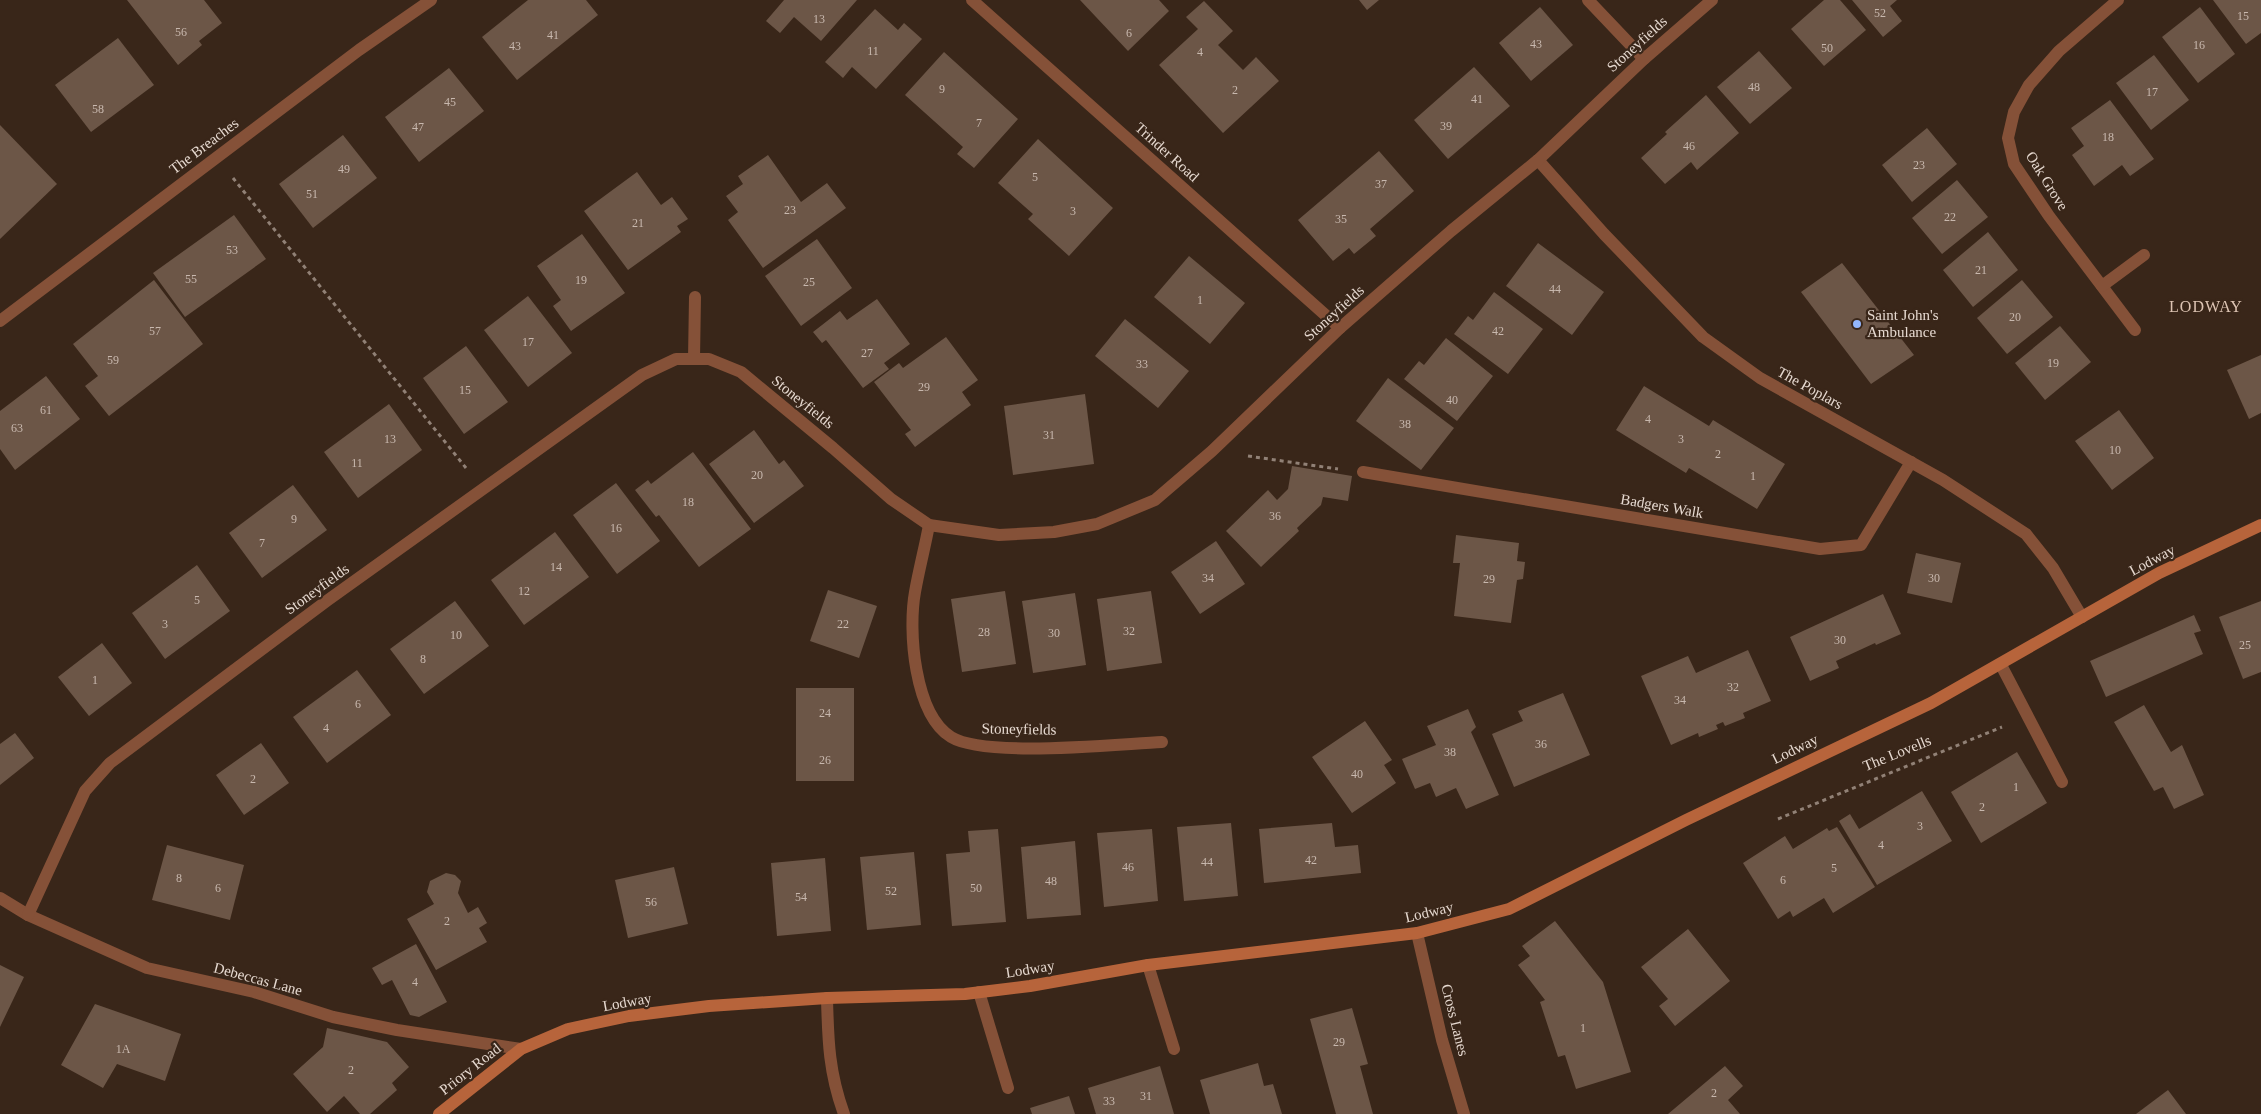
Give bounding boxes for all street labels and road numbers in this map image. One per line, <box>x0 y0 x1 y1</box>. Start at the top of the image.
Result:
street label: Stoneyfields <box>1604 13 1670 75</box>
street label: The Breaches <box>166 115 242 177</box>
street label: Trinder Road <box>1132 119 1202 185</box>
street label: Oak Grove <box>2023 149 2072 214</box>
street label: Stoneyfields <box>1301 282 1367 344</box>
street label: The Poplars <box>1775 364 1846 413</box>
street label: Stoneyfields <box>769 372 837 432</box>
street label: Badgers Walk <box>1619 491 1705 521</box>
street label: Lodway <box>2127 541 2178 579</box>
street label: Stoneyfields <box>282 560 352 618</box>
street label: Stoneyfields <box>981 720 1057 738</box>
street label: Lodway <box>1769 731 1821 767</box>
street label: The Lovells <box>1861 732 1934 774</box>
street label: Lodway <box>1403 899 1455 925</box>
street label: Lodway <box>1004 957 1056 981</box>
street label: Debeccas Lane <box>212 959 304 999</box>
street label: Cross Lanes <box>1438 982 1472 1058</box>
street label: Lodway <box>601 990 653 1014</box>
street label: Priory Road <box>436 1040 504 1098</box>

